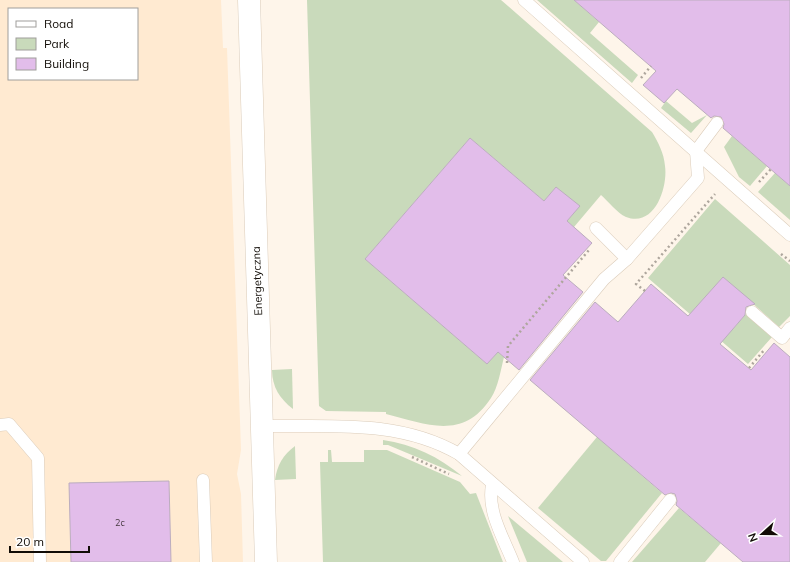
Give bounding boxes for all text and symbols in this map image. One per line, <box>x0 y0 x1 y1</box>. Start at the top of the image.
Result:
legend <box>8 8 138 80</box>
text: Road <box>44 16 73 31</box>
text: Park <box>44 36 70 51</box>
text: Building <box>44 56 89 71</box>
street label: Energetyczna <box>249 246 265 316</box>
north arrow <box>742 514 782 554</box>
house number: 2c <box>115 517 125 528</box>
scale bar <box>10 528 89 554</box>
text: N <box>745 531 761 544</box>
text: 20 m <box>16 534 44 549</box>

